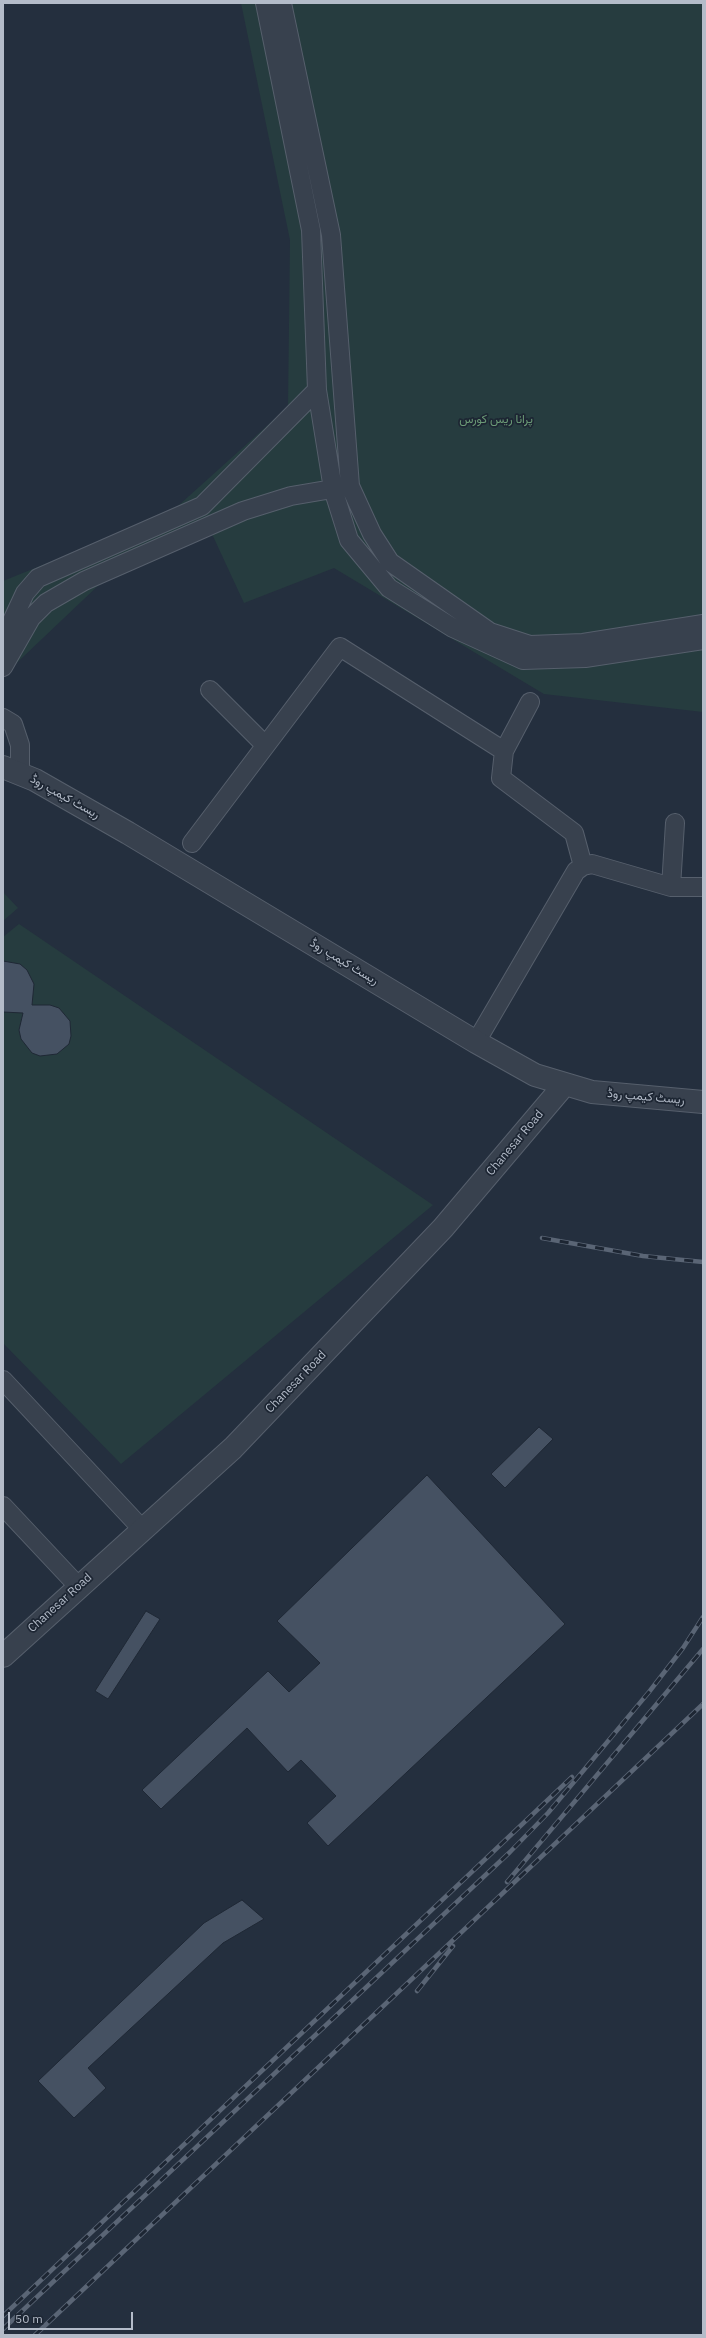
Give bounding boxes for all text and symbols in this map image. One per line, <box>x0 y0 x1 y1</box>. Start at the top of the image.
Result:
park label: پرانا ریس کورس <box>459 413 533 427</box>
street label: ریسٹ کیمپ روڈ <box>28 772 102 822</box>
street label: ریسٹ کیمپ روڈ <box>307 936 381 988</box>
street label: ریسٹ کیمپ روڈ <box>607 1086 685 1108</box>
street label: Chanesar Road <box>483 1107 547 1179</box>
street label: Chanesar Road <box>263 1348 329 1416</box>
street label: Chanesar Road <box>25 1570 95 1636</box>
scale bar <box>10 2304 135 2330</box>
text: 50 m <box>15 2311 43 2326</box>

